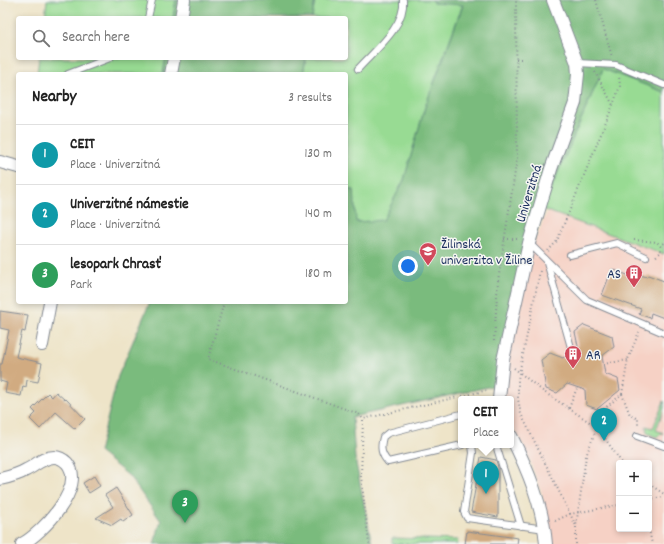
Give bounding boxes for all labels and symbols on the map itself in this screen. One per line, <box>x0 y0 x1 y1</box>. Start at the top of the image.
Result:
street label: Univerzitná <box>512 162 548 225</box>
place label: Žilinská univerzita v Žiline <box>441 235 532 271</box>
school or university icon: Žilinská univerzita v Žiline <box>418 241 438 266</box>
your location <box>398 256 418 276</box>
building icon: AS <box>624 263 644 288</box>
place label: AS <box>607 265 621 285</box>
building icon: AR <box>563 344 583 369</box>
place label: AR <box>586 346 601 366</box>
pin: 2 <box>591 408 617 441</box>
pin: 1 <box>473 461 499 494</box>
pin: 3 <box>172 490 198 523</box>

